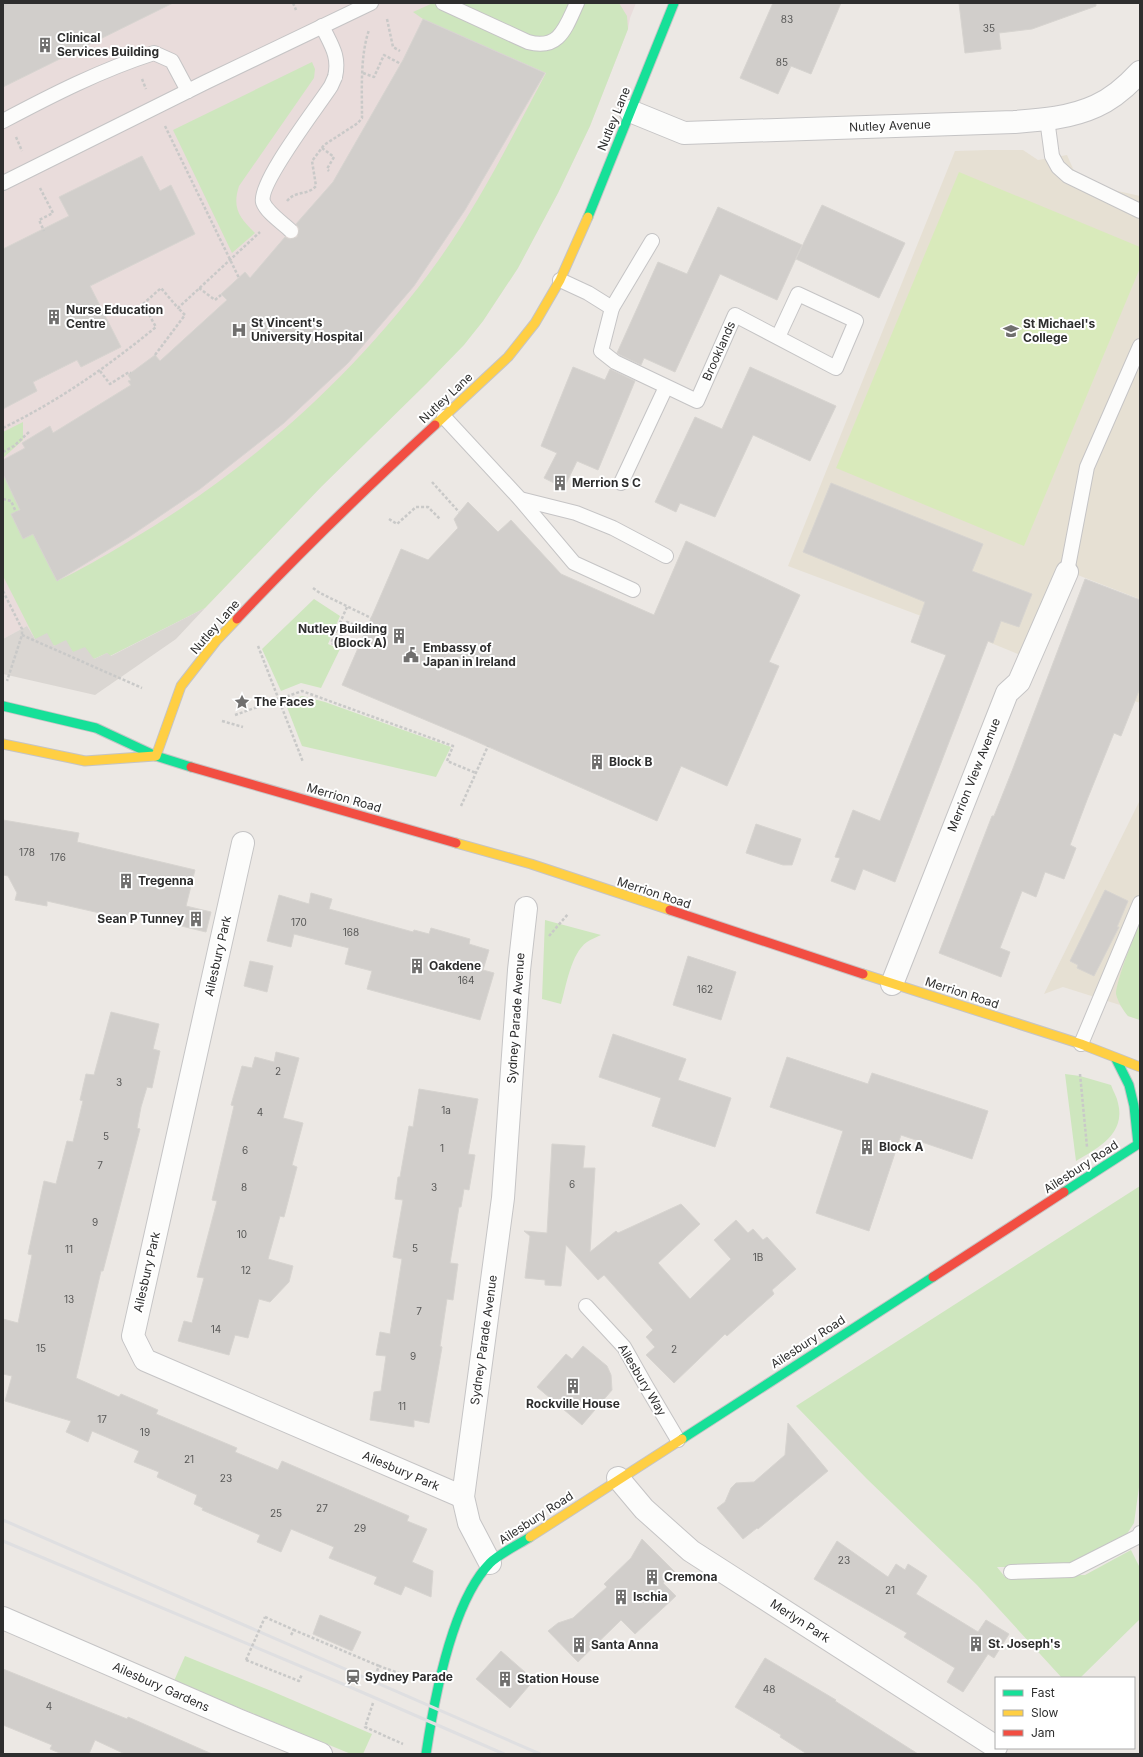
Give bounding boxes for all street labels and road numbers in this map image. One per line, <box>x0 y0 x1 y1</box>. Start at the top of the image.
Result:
street label: Nutley Lane <box>594 85 633 153</box>
street label: Nutley Avenue <box>849 117 931 134</box>
street label: Brooklands <box>699 319 738 383</box>
street label: Nutley Lane <box>416 369 475 426</box>
street label: Nutley Lane <box>187 596 242 657</box>
street label: Merrion View Avenue <box>944 716 1003 834</box>
street label: Merrion Road <box>305 780 383 815</box>
street label: Merrion Road <box>615 874 693 912</box>
street label: Ailesbury Park <box>201 914 234 998</box>
street label: Sydney Parade Avenue <box>503 952 528 1084</box>
street label: Merrion Road <box>923 974 1001 1012</box>
street label: Ailesbury Road <box>1041 1137 1121 1196</box>
street label: Ailesbury Park <box>130 1230 163 1314</box>
street label: Sydney Parade Avenue <box>467 1274 500 1406</box>
street label: Ailesbury Road <box>768 1312 848 1371</box>
street label: Ailesbury Way <box>615 1341 670 1419</box>
street label: Ailesbury Park <box>360 1448 442 1494</box>
street label: Ailesbury Road <box>496 1488 576 1547</box>
street label: Merlyn Park <box>767 1596 833 1646</box>
street label: Ailesbury Gardens <box>110 1658 212 1715</box>

